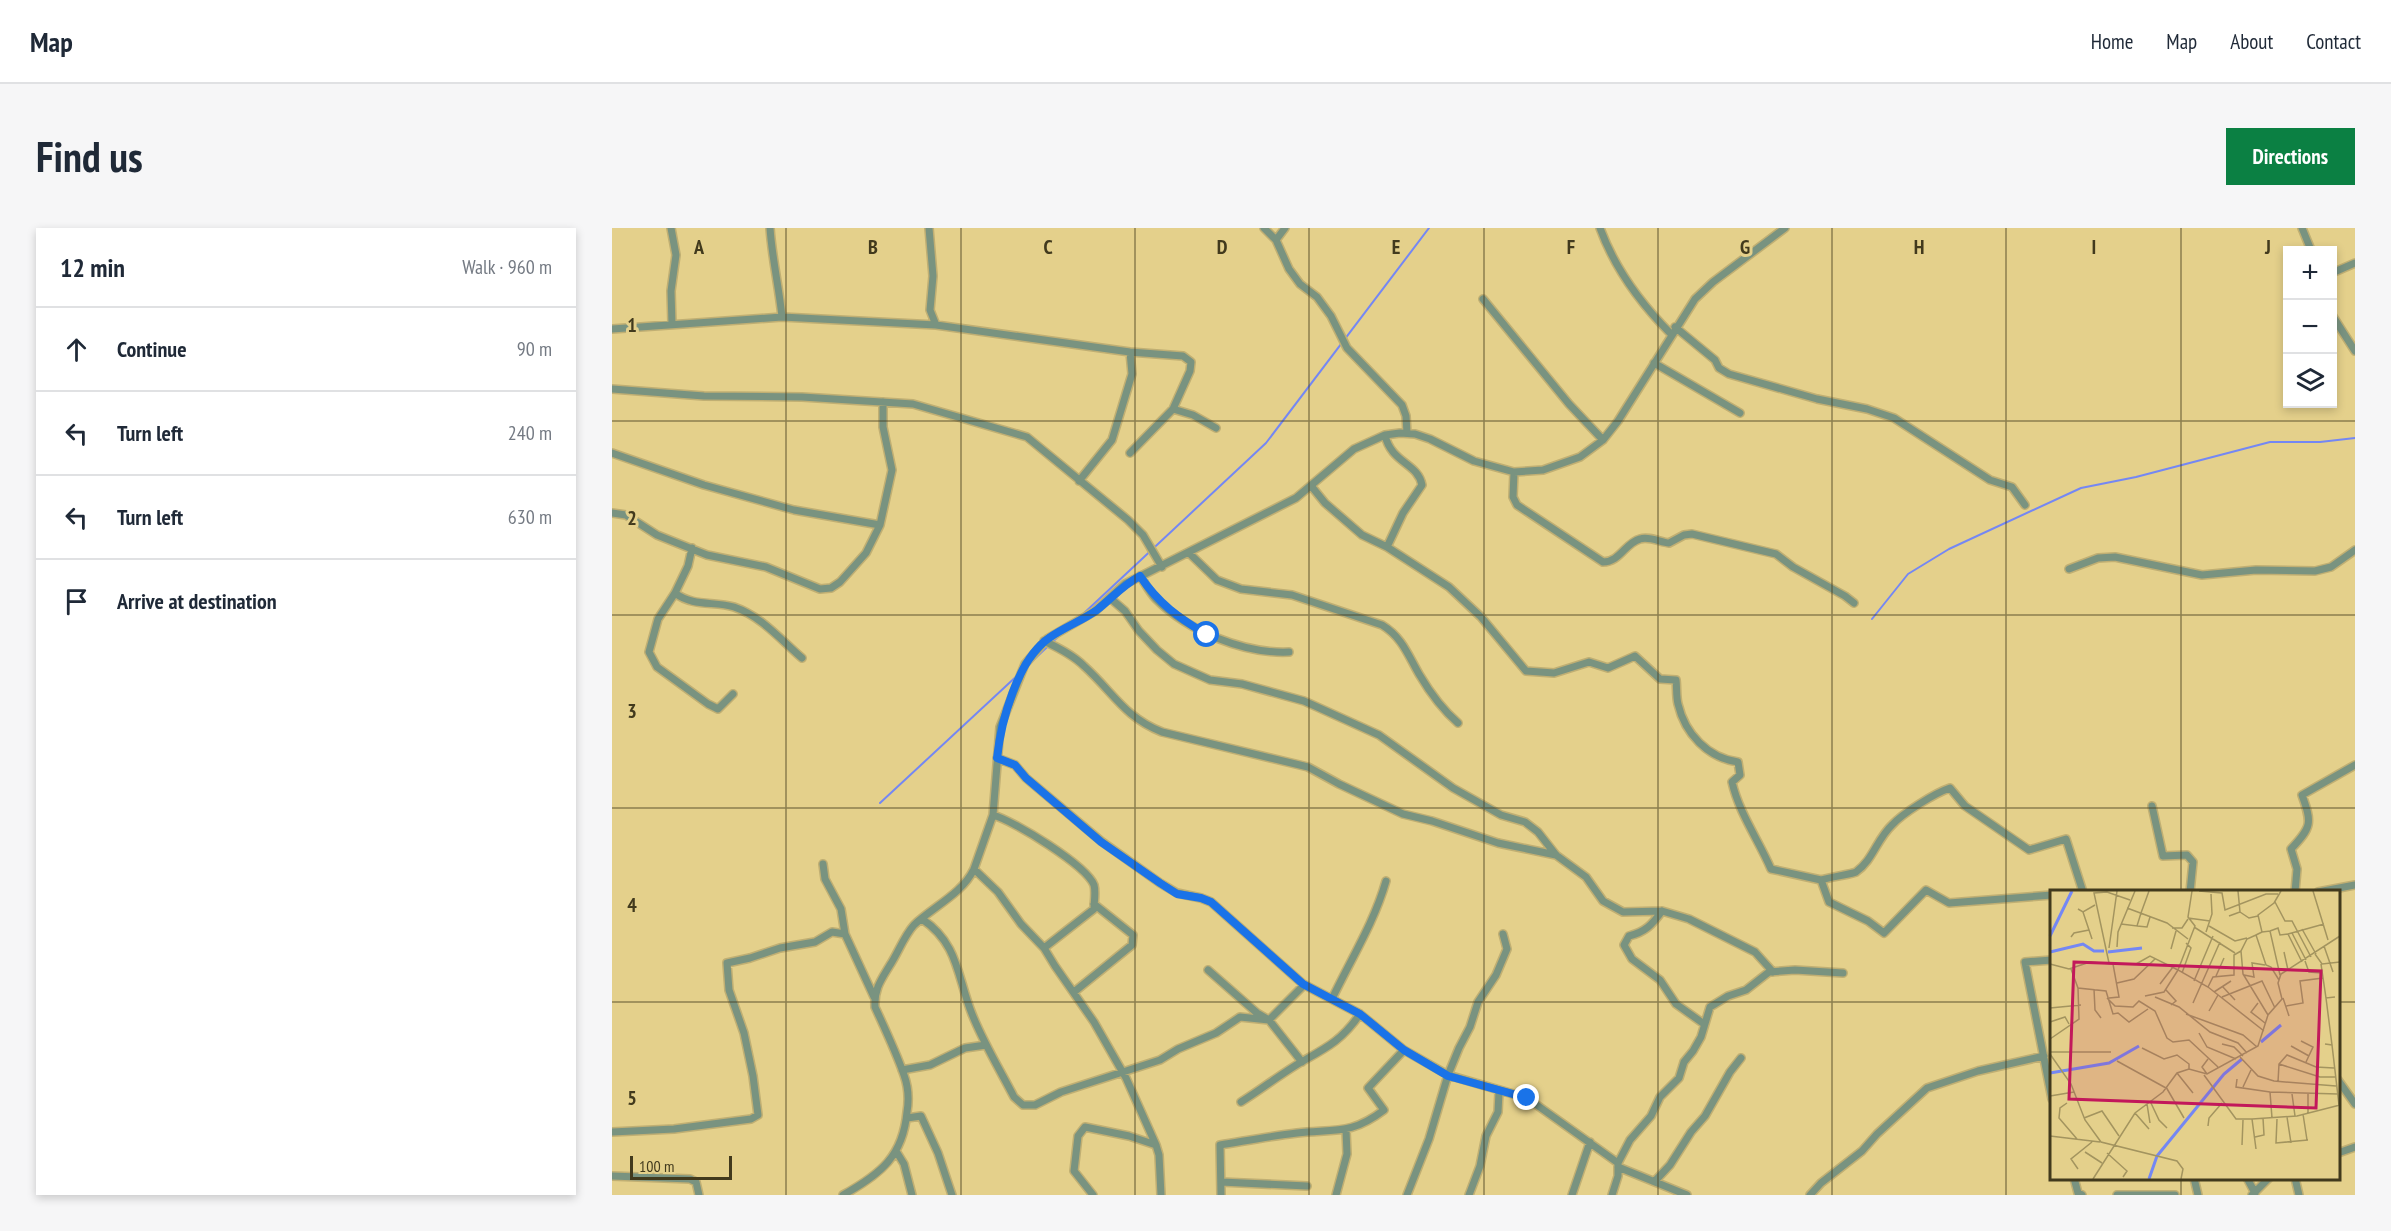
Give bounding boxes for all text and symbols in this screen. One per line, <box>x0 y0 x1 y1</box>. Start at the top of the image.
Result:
text: Map <box>30 23 73 60</box>
text: Home <box>2091 28 2133 55</box>
text: Map <box>2166 28 2197 55</box>
text: About <box>2230 28 2273 55</box>
text: Contact <box>2306 28 2361 55</box>
button: Directions <box>2226 128 2355 185</box>
text: Find us <box>36 129 143 184</box>
text: A <box>693 234 705 260</box>
text: B <box>868 234 878 260</box>
text: C <box>1043 234 1053 260</box>
text: D <box>1217 234 1228 260</box>
text: E <box>1392 234 1400 260</box>
text: F <box>1567 234 1575 260</box>
text: G <box>1740 234 1750 260</box>
text: H <box>1914 234 1924 260</box>
text: I <box>2092 234 2096 260</box>
text: J <box>2264 234 2271 260</box>
map controls <box>2283 246 2337 408</box>
button: + <box>2283 246 2337 300</box>
text: 12 min <box>60 251 125 284</box>
text: Walk · 960 m <box>462 254 552 280</box>
button: − <box>2283 300 2337 354</box>
text: 1 <box>627 312 637 338</box>
icon: ahead <box>60 333 93 366</box>
text: Continue <box>117 335 187 363</box>
text: 90 m <box>517 336 552 362</box>
button: layers <box>2283 354 2337 408</box>
icon: left <box>60 417 93 450</box>
text: Turn left <box>117 419 183 447</box>
text: 240 m <box>508 420 552 446</box>
icon: left <box>60 501 93 534</box>
text: Turn left <box>117 503 183 531</box>
text: 630 m <box>508 504 552 530</box>
text: 2 <box>627 505 637 531</box>
icon: arrive <box>60 585 93 618</box>
text: Arrive at destination <box>117 587 277 615</box>
route start <box>1193 621 1219 647</box>
text: 3 <box>627 698 637 724</box>
inset map <box>2050 890 2340 1180</box>
text: 4 <box>627 892 637 918</box>
route end <box>1513 1084 1539 1110</box>
text: 5 <box>627 1085 637 1111</box>
scale bar <box>630 1153 732 1180</box>
text: 100 m <box>639 1156 674 1176</box>

